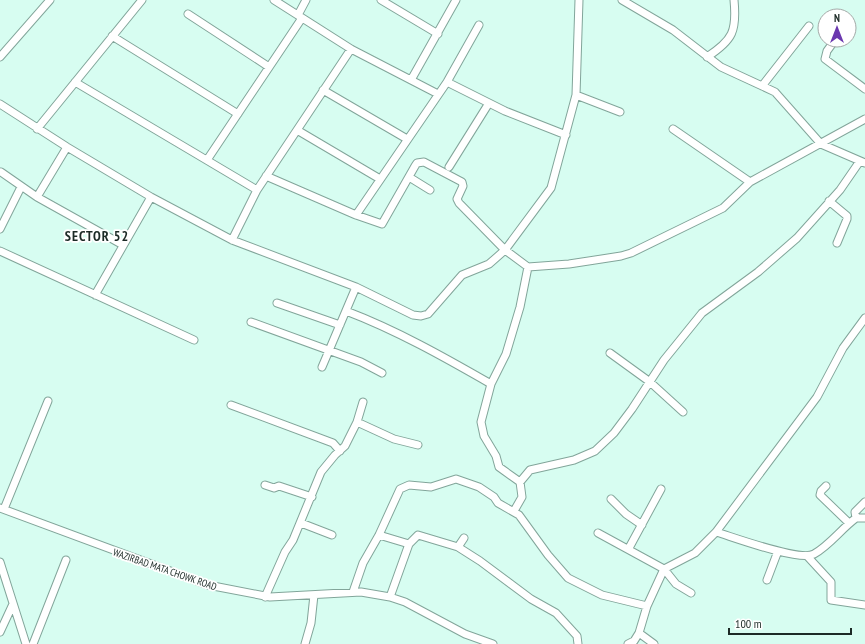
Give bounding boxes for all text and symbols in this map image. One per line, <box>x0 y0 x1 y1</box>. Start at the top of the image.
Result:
north arrow <box>817 8 857 48</box>
text: N <box>834 11 840 25</box>
district label: SECTOR 52 <box>65 227 129 245</box>
street label: WAZIRBAD MATA CHOWK ROAD <box>111 546 218 593</box>
scale bar <box>729 610 851 636</box>
text: 100 m <box>735 616 762 631</box>

